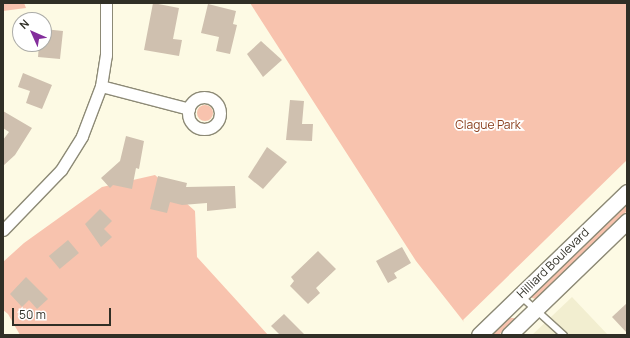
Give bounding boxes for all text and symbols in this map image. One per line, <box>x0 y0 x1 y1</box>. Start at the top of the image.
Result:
north arrow <box>12 12 52 52</box>
text: N <box>16 16 32 32</box>
park label: Clague Park <box>455 118 521 132</box>
street label: Hilliard Boulevard <box>514 225 592 301</box>
scale bar <box>14 300 113 326</box>
text: 50 m <box>19 306 46 323</box>

